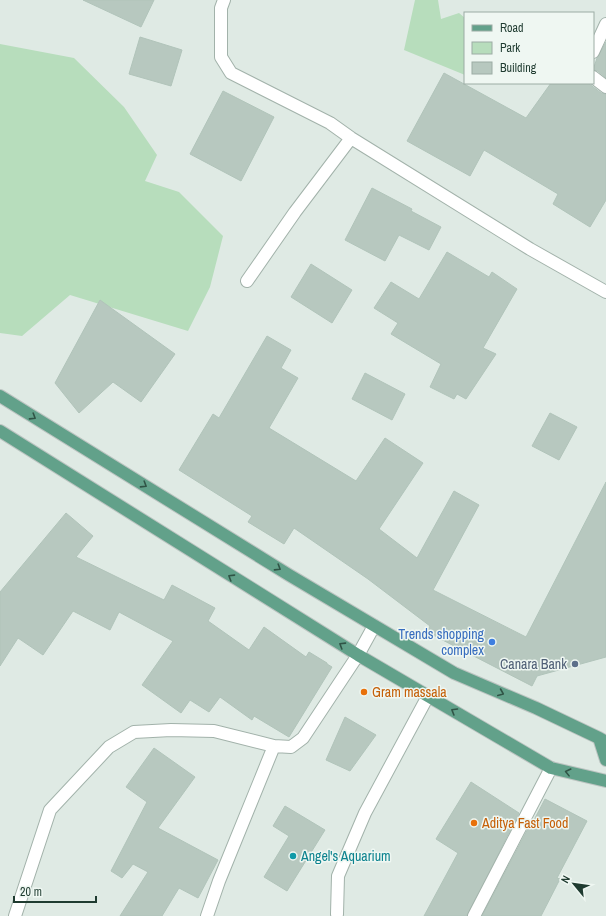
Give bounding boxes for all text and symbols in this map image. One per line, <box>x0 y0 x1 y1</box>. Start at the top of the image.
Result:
legend <box>464 12 594 84</box>
text: Road <box>500 20 524 36</box>
text: Park <box>500 40 520 56</box>
text: Building <box>500 60 537 76</box>
one-way arrow <box>29 412 36 419</box>
one-way arrow <box>140 480 147 488</box>
one-way arrow <box>274 564 281 571</box>
one-way arrow <box>228 574 235 582</box>
place label: Trends shopping complex <box>398 625 485 659</box>
marker: Trends shopping complex <box>487 637 497 647</box>
one-way arrow <box>339 643 346 650</box>
place label: Canara Bank <box>500 655 567 673</box>
marker: Canara Bank <box>570 659 580 669</box>
place label: Gram massala <box>372 683 447 701</box>
marker: Gram massala <box>359 687 369 697</box>
one-way arrow <box>497 689 504 697</box>
one-way arrow <box>451 708 458 716</box>
one-way arrow <box>565 769 571 777</box>
place label: Aditya Fast Food <box>481 814 568 832</box>
marker: Aditya Fast Food <box>469 818 479 828</box>
place label: Angel's Aquarium <box>300 847 391 865</box>
marker: Angel's Aquarium <box>288 851 298 861</box>
north arrow <box>554 864 594 904</box>
text: N <box>558 873 573 885</box>
scale bar <box>14 878 96 904</box>
text: 20 m <box>20 884 42 900</box>

